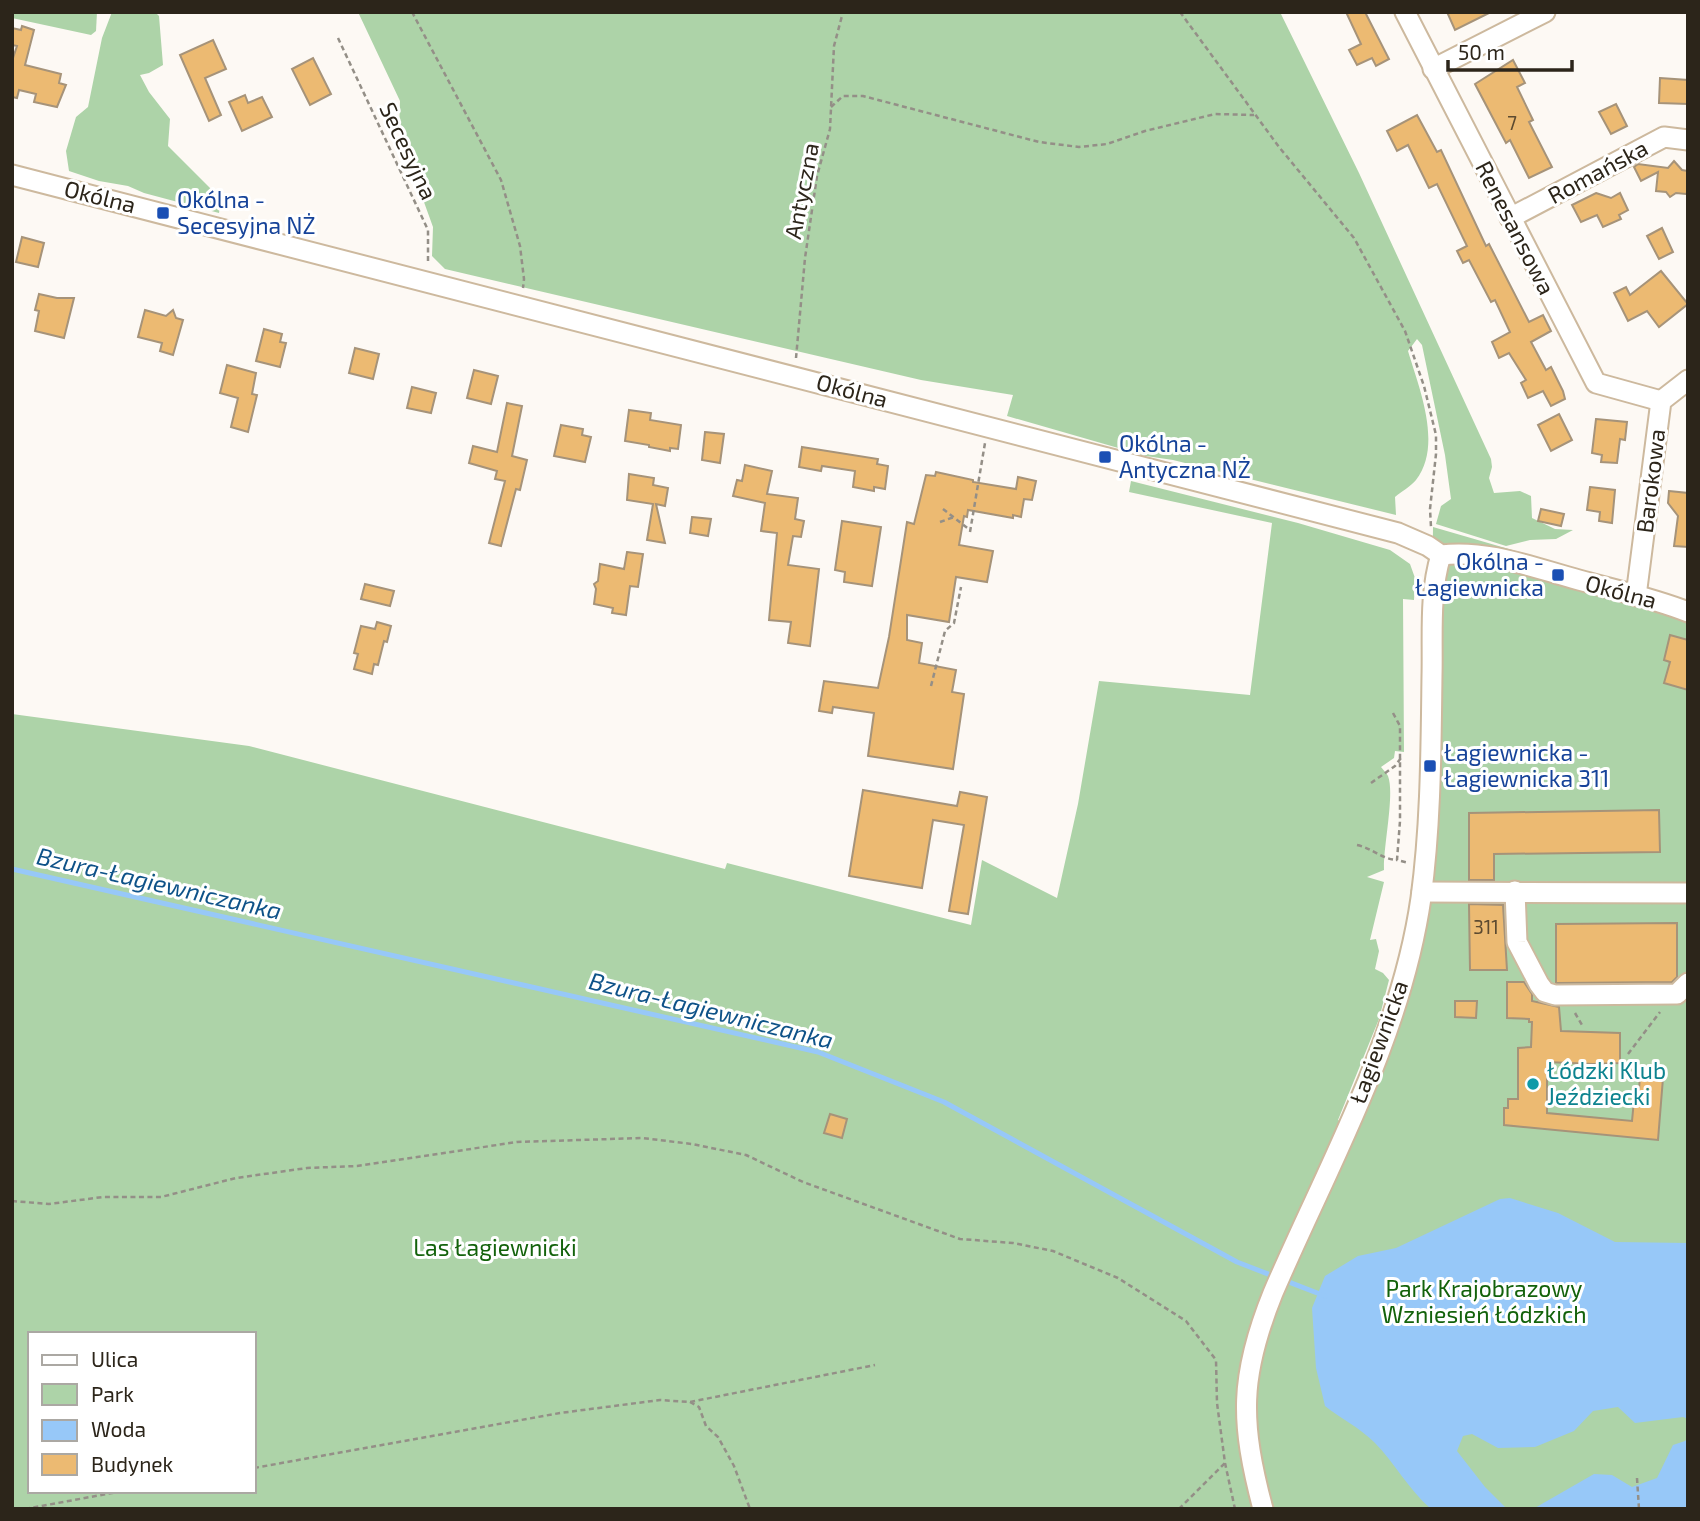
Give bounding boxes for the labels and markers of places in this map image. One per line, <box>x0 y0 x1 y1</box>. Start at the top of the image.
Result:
place label: Okólna - Secesyjna NŻ <box>177 185 316 239</box>
marker: Okólna - Secesyjna NŻ <box>155 205 171 221</box>
place label: Okólna - Antyczna NŻ <box>1119 429 1251 483</box>
marker: Okólna - Antyczna NŻ <box>1097 449 1113 465</box>
place label: Okólna - Łagiewnicka <box>1415 547 1544 601</box>
marker: Okólna - Łagiewnicka <box>1550 567 1566 583</box>
place label: Łagiewnicka - Łagiewnicka 311 <box>1444 738 1609 792</box>
marker: Łagiewnicka - Łagiewnicka 311 <box>1422 758 1438 774</box>
place label: Łódzki Klub Jeździecki <box>1547 1056 1666 1110</box>
marker: Łódzki Klub Jeździecki <box>1525 1076 1541 1092</box>

